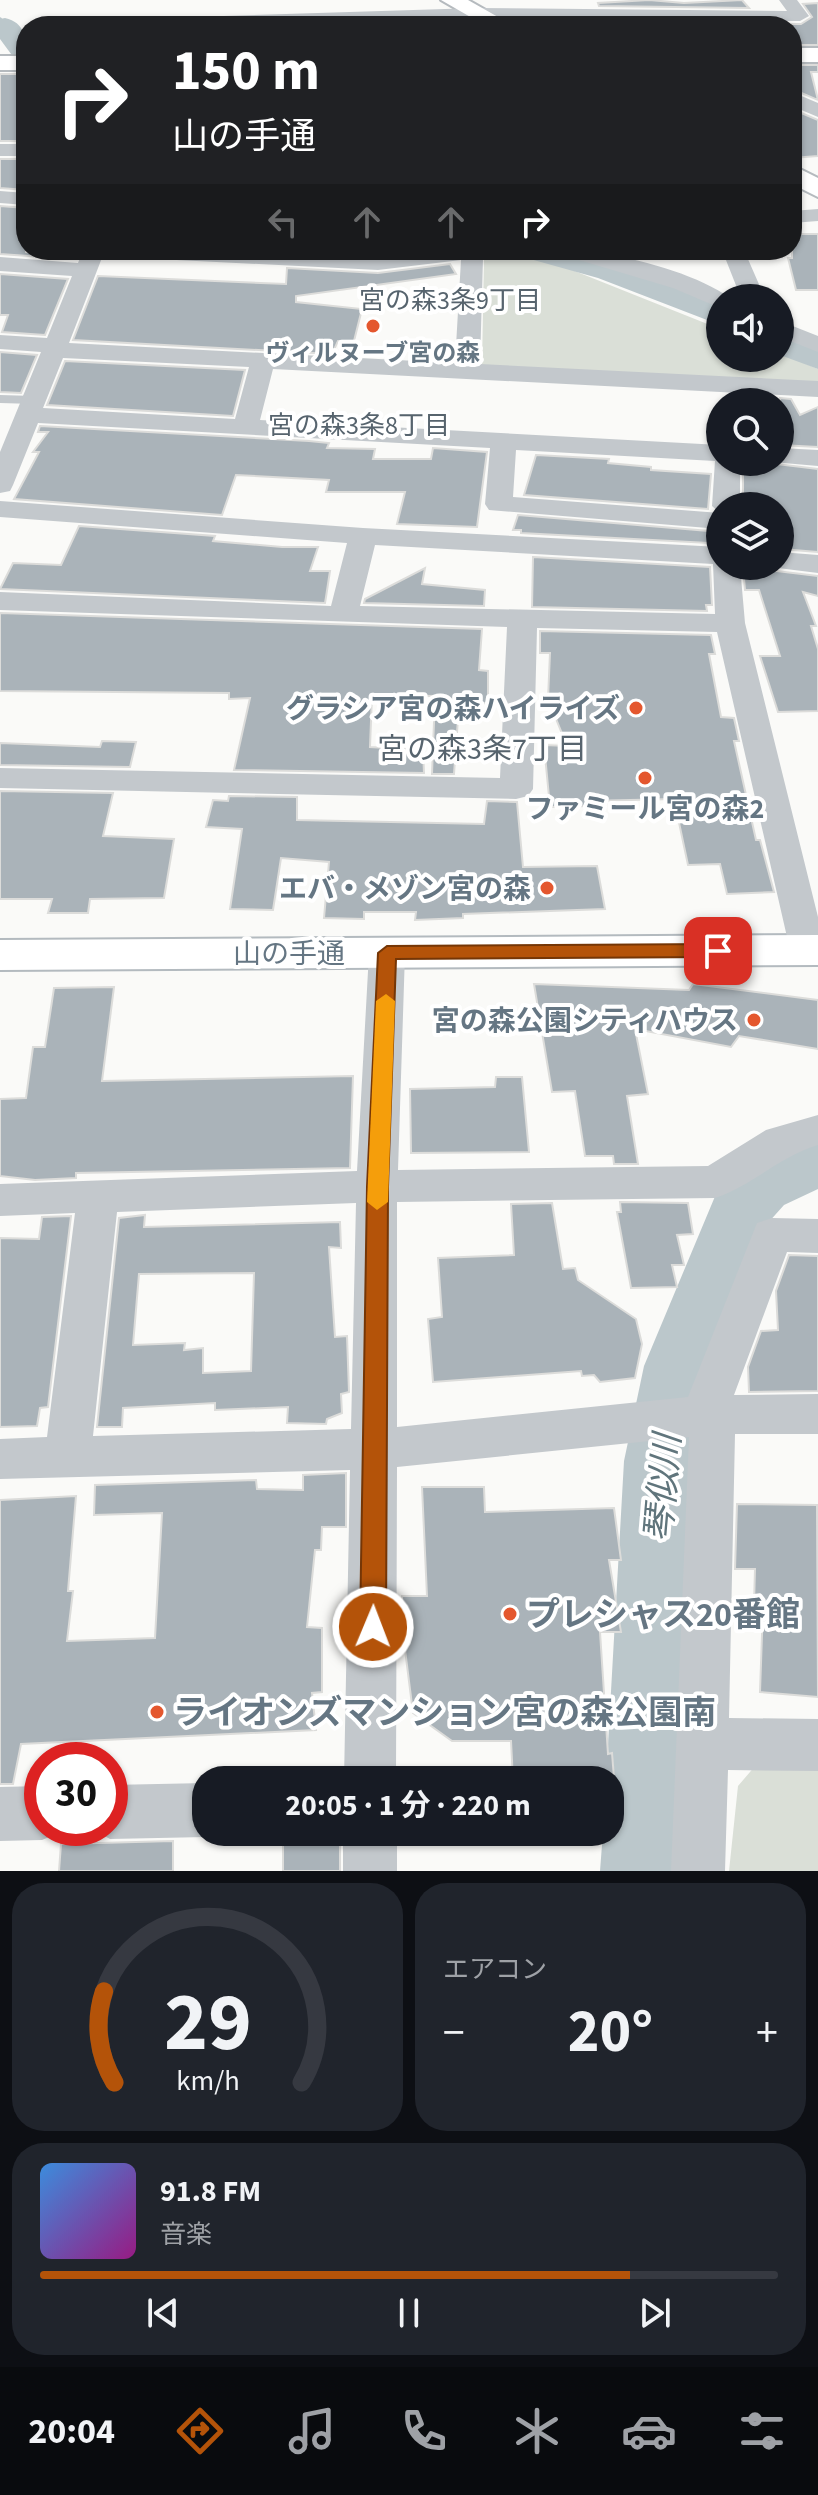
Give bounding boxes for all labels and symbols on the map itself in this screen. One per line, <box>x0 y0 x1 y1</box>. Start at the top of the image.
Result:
district label: 宮の森3条9丁目 <box>359 282 541 319</box>
marker: ヴィルヌーブ宮の森 <box>364 317 382 335</box>
place label: ヴィルヌーブ宮の森 <box>266 336 480 371</box>
district label: 宮の森3条8丁目 <box>268 407 450 444</box>
place label: グラシア宮の森ハイライズ <box>286 689 620 729</box>
marker: グラシア宮の森ハイライズ <box>627 699 645 717</box>
district label: 宮の森3条7丁目 <box>377 728 587 771</box>
marker: ファミール宮の森2 <box>636 769 654 787</box>
place label: ファミール宮の森2 <box>526 789 764 829</box>
place label: エバ・メゾン宮の森 <box>279 869 531 909</box>
marker: エバ・メゾン宮の森 <box>538 879 556 897</box>
pin <box>684 917 752 985</box>
street label: 山の手通 <box>233 934 345 974</box>
place label: 宮の森公園シティハウス <box>432 1001 738 1041</box>
marker: 宮の森公園シティハウス <box>745 1011 763 1029</box>
water label: 琴似川 <box>633 1428 694 1544</box>
position arrow <box>331 1585 415 1669</box>
place label: プレシャス20番館 <box>526 1591 800 1640</box>
marker: プレシャス20番館 <box>501 1605 519 1623</box>
place label: ライオンズマンション宮の森公園南 <box>173 1689 716 1738</box>
marker: ライオンズマンション宮の森公園南 <box>148 1703 166 1721</box>
speed limit sign: 30 <box>24 1742 128 1846</box>

